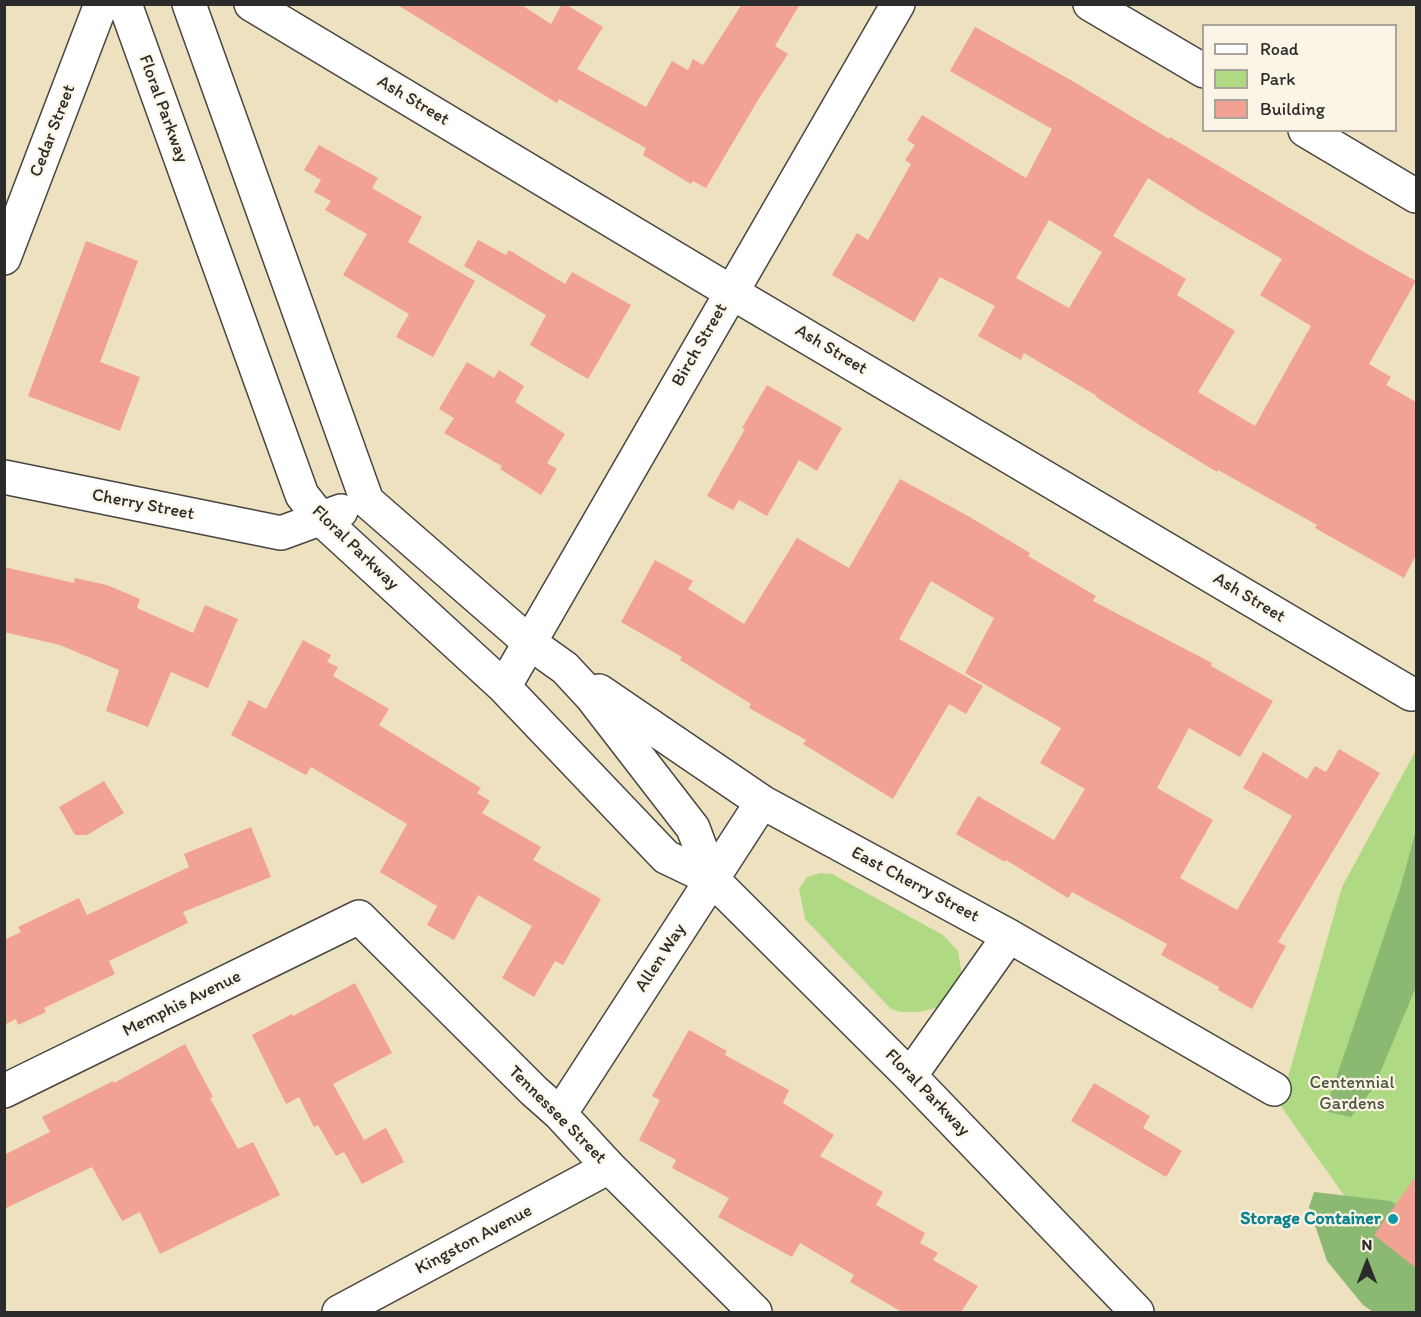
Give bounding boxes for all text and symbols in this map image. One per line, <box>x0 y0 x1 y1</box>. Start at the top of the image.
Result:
legend <box>1202 24 1397 132</box>
text: Road <box>1260 38 1299 60</box>
street label: Floral Parkway <box>133 52 193 166</box>
text: Park <box>1260 68 1295 90</box>
street label: Ash Street <box>373 71 453 131</box>
street label: Cedar Street <box>25 82 81 180</box>
text: Building <box>1260 98 1325 120</box>
street label: Birch Street <box>667 299 733 391</box>
street label: Ash Street <box>791 320 871 380</box>
street label: Cherry Street <box>90 484 196 526</box>
street label: Floral Parkway <box>307 501 403 595</box>
street label: Ash Street <box>1209 568 1289 628</box>
street label: East Cherry Street <box>847 842 983 928</box>
street label: Allen Way <box>631 920 691 996</box>
street label: Memphis Avenue <box>119 966 245 1042</box>
street label: Floral Parkway <box>880 1045 974 1141</box>
street label: Tennessee Street <box>503 1061 611 1169</box>
park label: Centennial Gardens <box>1309 1072 1395 1114</box>
street label: Kingston Avenue <box>412 1200 536 1280</box>
place label: Storage Container <box>1240 1208 1381 1230</box>
marker: Storage Container <box>1386 1212 1400 1226</box>
north arrow <box>1337 1233 1397 1293</box>
text: N <box>1362 1235 1372 1254</box>

